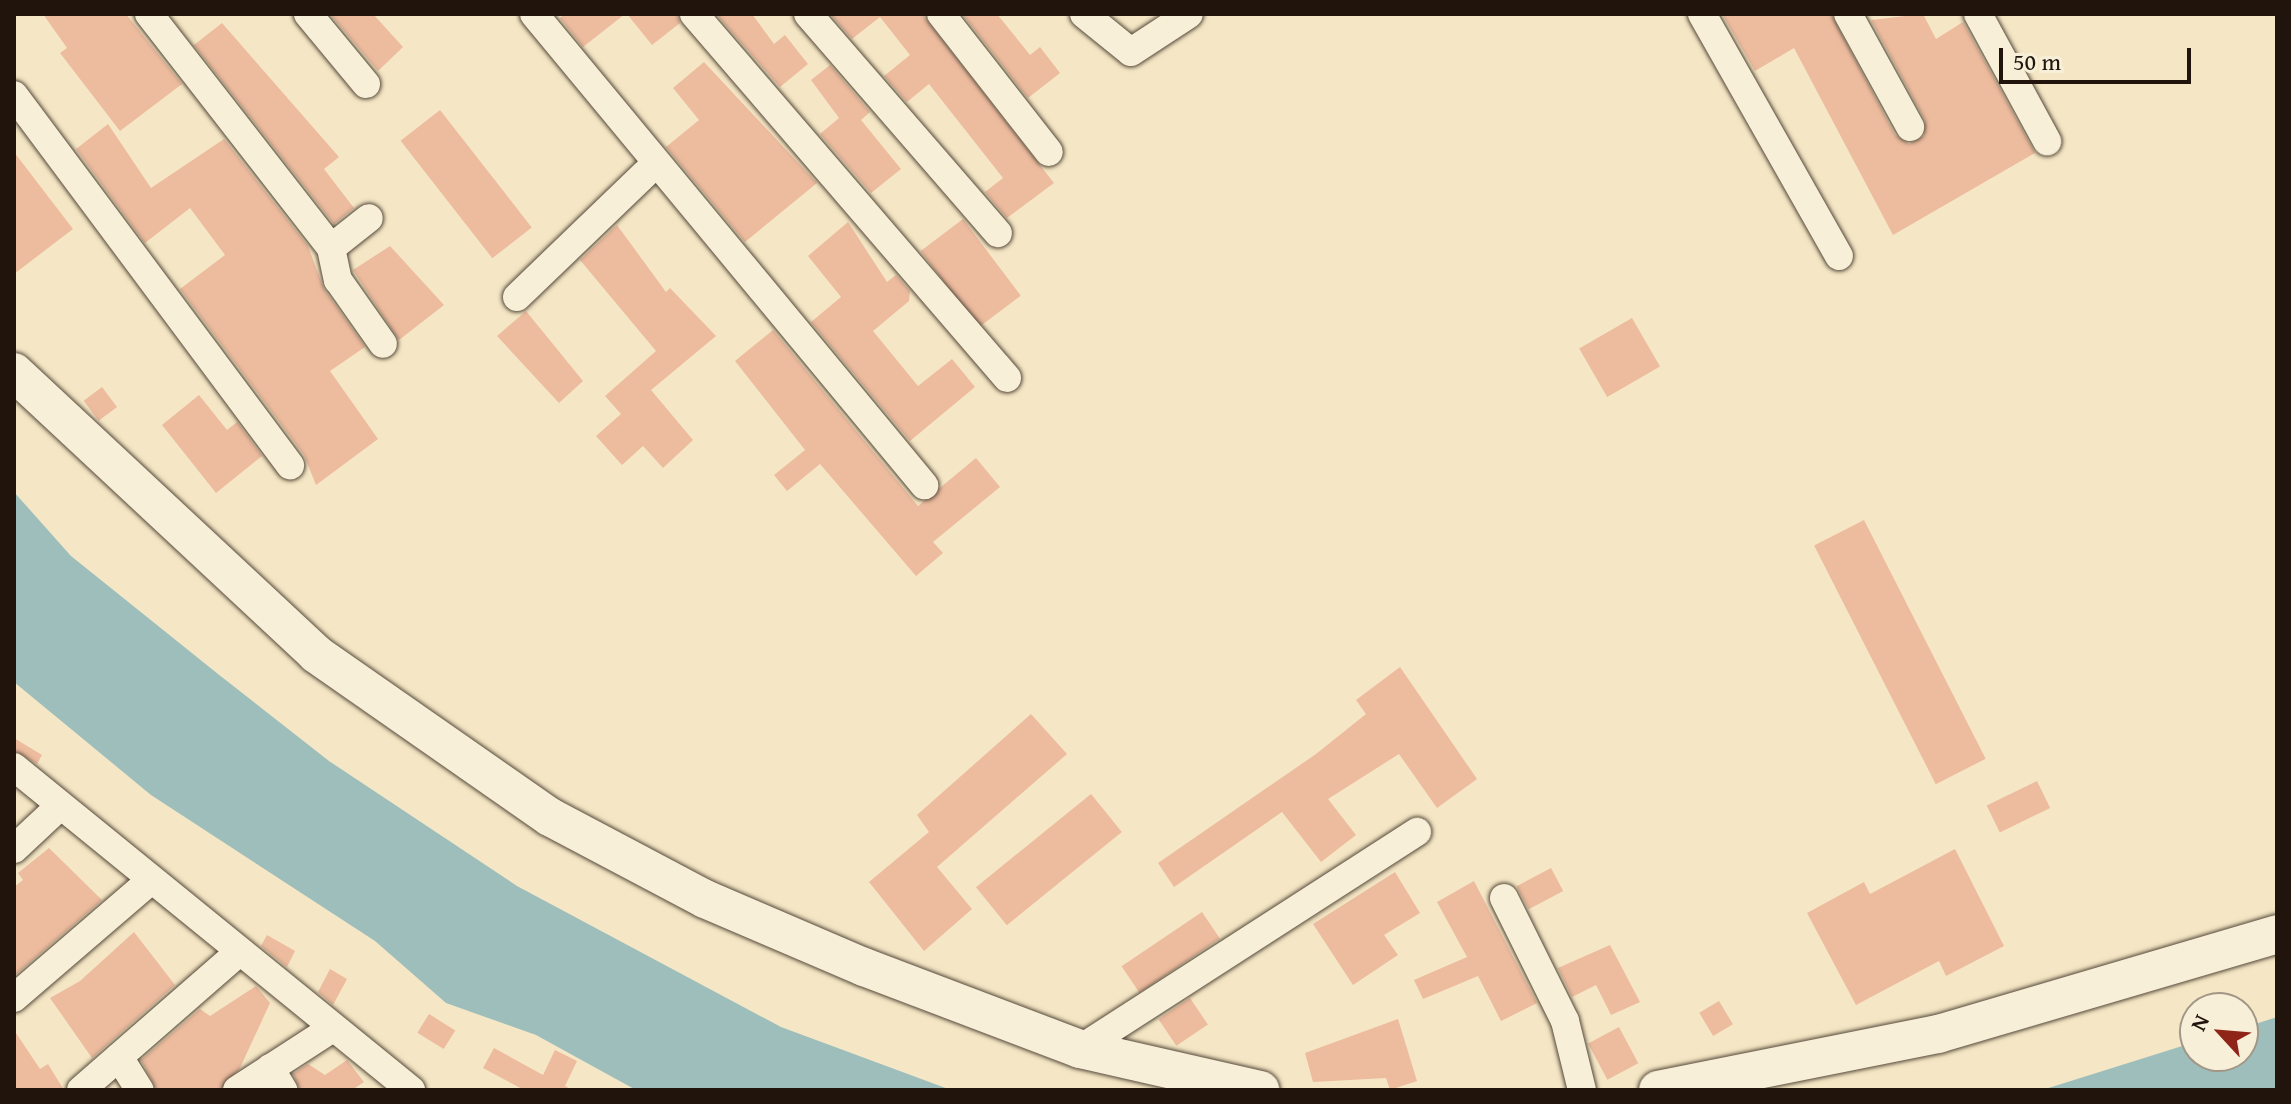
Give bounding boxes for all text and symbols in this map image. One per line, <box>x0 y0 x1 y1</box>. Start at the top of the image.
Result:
scale bar <box>2003 32 2195 82</box>
text: 50 m <box>2013 44 2061 79</box>
north arrow <box>2179 992 2259 1072</box>
text: N <box>2182 1009 2217 1036</box>

